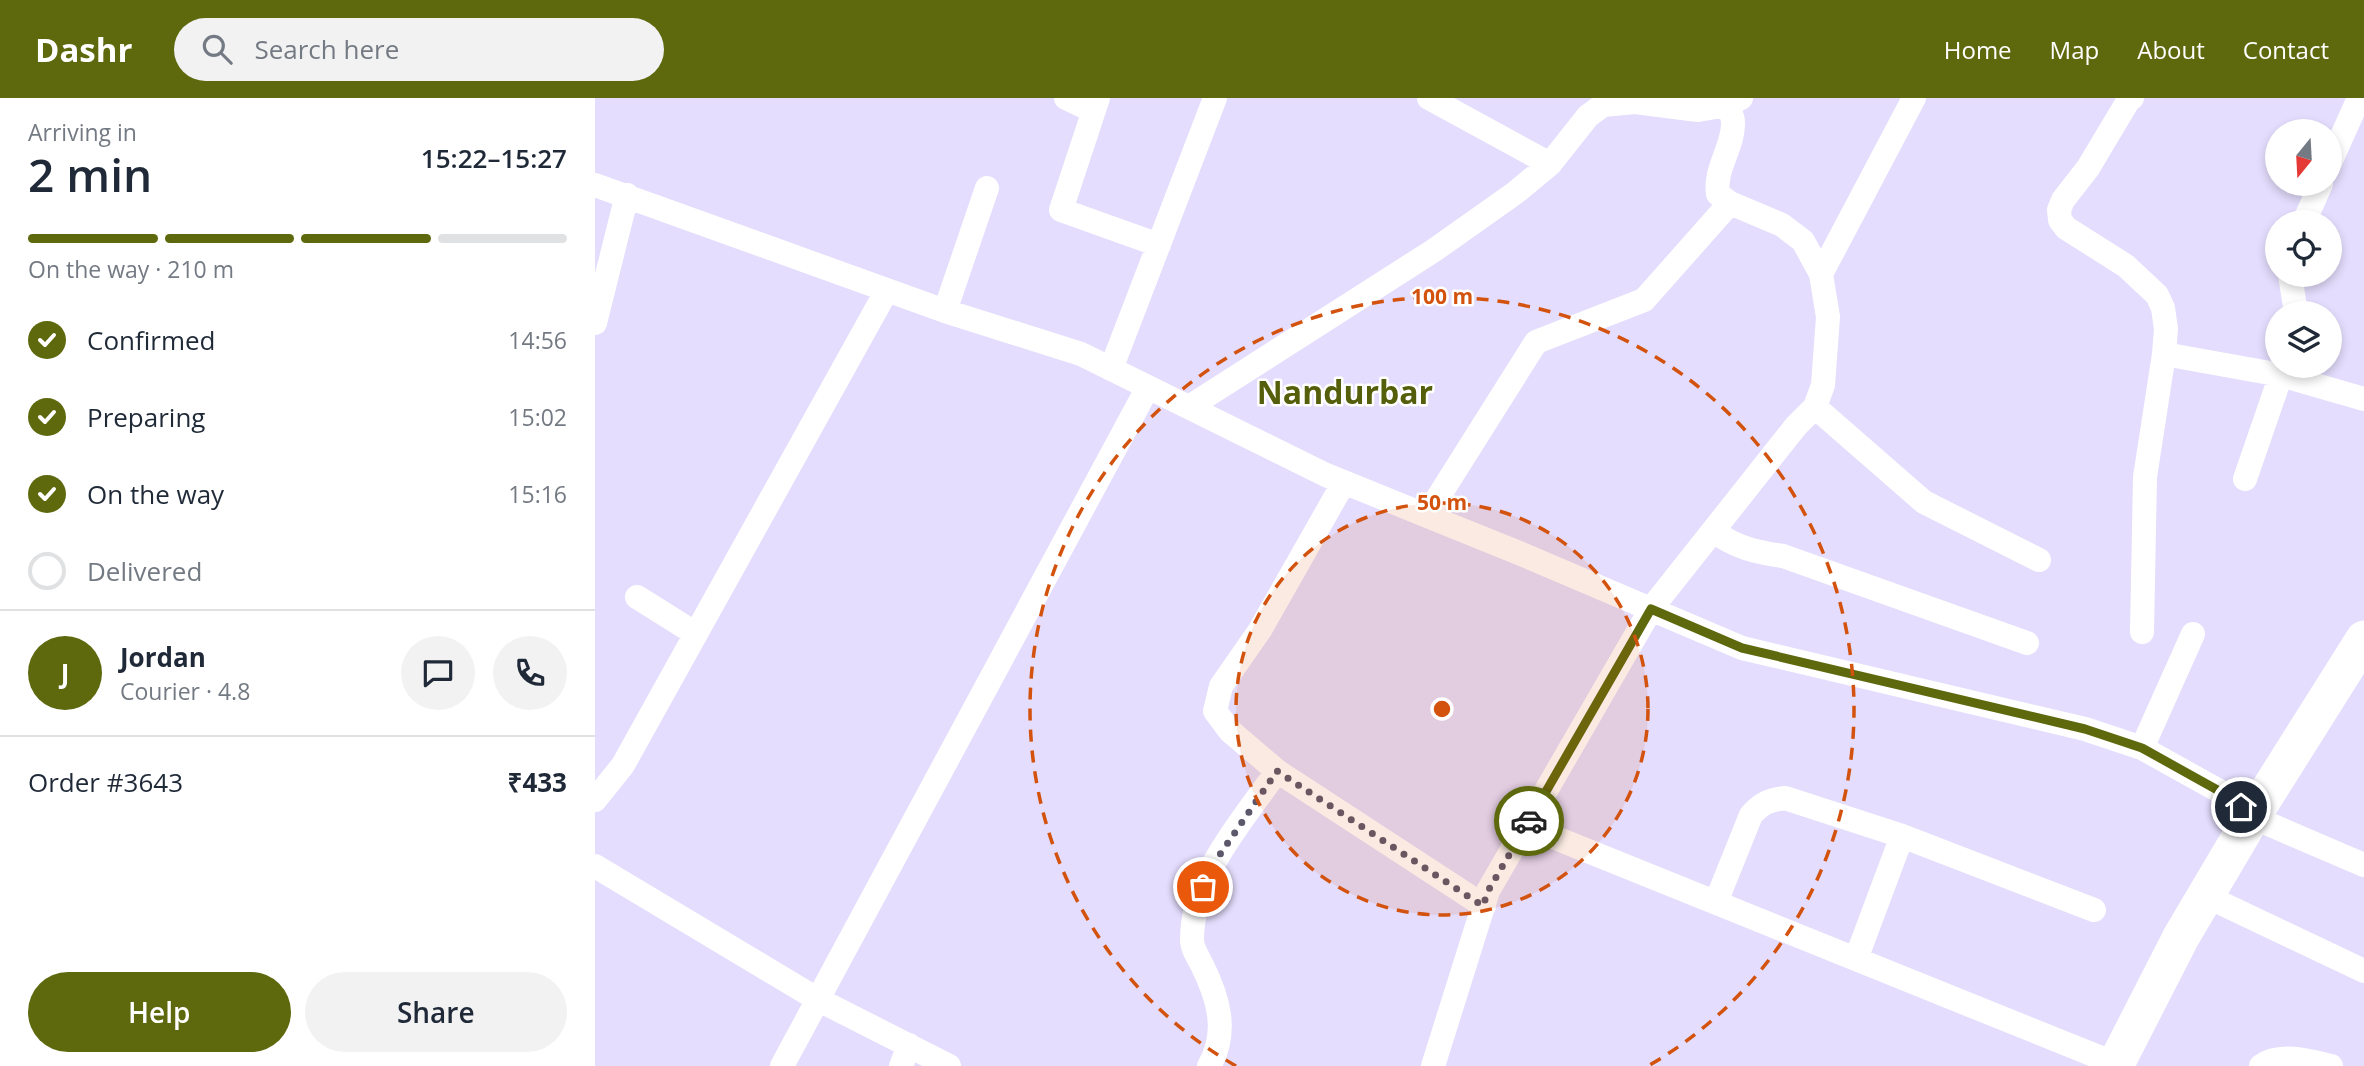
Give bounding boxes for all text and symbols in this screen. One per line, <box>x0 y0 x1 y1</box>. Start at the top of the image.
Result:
search box <box>174 18 664 81</box>
text: Dashr <box>35 27 132 72</box>
icon: search <box>198 30 236 68</box>
text: Search here <box>254 31 399 67</box>
text: Home <box>1944 33 2012 66</box>
text: Map <box>2050 33 2099 66</box>
text: About <box>2137 33 2205 66</box>
text: Contact <box>2243 33 2329 66</box>
text: Arriving in <box>28 116 137 148</box>
north arrow <box>2265 119 2341 196</box>
map controls <box>2265 119 2342 378</box>
text: 15:22–15:27 <box>421 140 567 176</box>
text: 2 min <box>28 143 152 205</box>
button: locate <box>2265 210 2342 287</box>
text: On the way · 210 m <box>28 253 234 285</box>
text: 100 m <box>1411 282 1473 310</box>
button: layers <box>2265 301 2342 378</box>
icon: check <box>28 321 66 359</box>
text: Confirmed <box>87 322 215 358</box>
text: 14:56 <box>508 324 567 356</box>
district label: Nandurbar <box>1257 370 1433 413</box>
icon: check <box>28 398 66 436</box>
text: Preparing <box>87 399 205 435</box>
text: 15:02 <box>508 401 567 433</box>
icon: check <box>28 475 66 513</box>
text: On the way <box>87 476 224 512</box>
text: 15:16 <box>508 478 567 510</box>
text: 50 m <box>1417 488 1467 516</box>
text: Delivered <box>87 553 202 589</box>
button: chat <box>401 636 475 710</box>
button: phone <box>493 636 567 710</box>
text: Jordan <box>120 639 206 675</box>
text: J <box>61 655 69 691</box>
text: Courier · 4.8 <box>120 675 250 707</box>
centre of rings <box>1430 697 1454 721</box>
text: Order #3643 <box>28 764 183 800</box>
text: ₹433 <box>508 764 567 800</box>
pin <box>2211 777 2271 837</box>
courier <box>1494 786 1564 856</box>
icon: home <box>2222 788 2260 826</box>
icon: car <box>1510 802 1548 840</box>
pin <box>1173 857 1233 917</box>
icon: bag <box>1184 868 1222 906</box>
button: Help <box>28 972 291 1052</box>
button: Share <box>305 972 567 1052</box>

